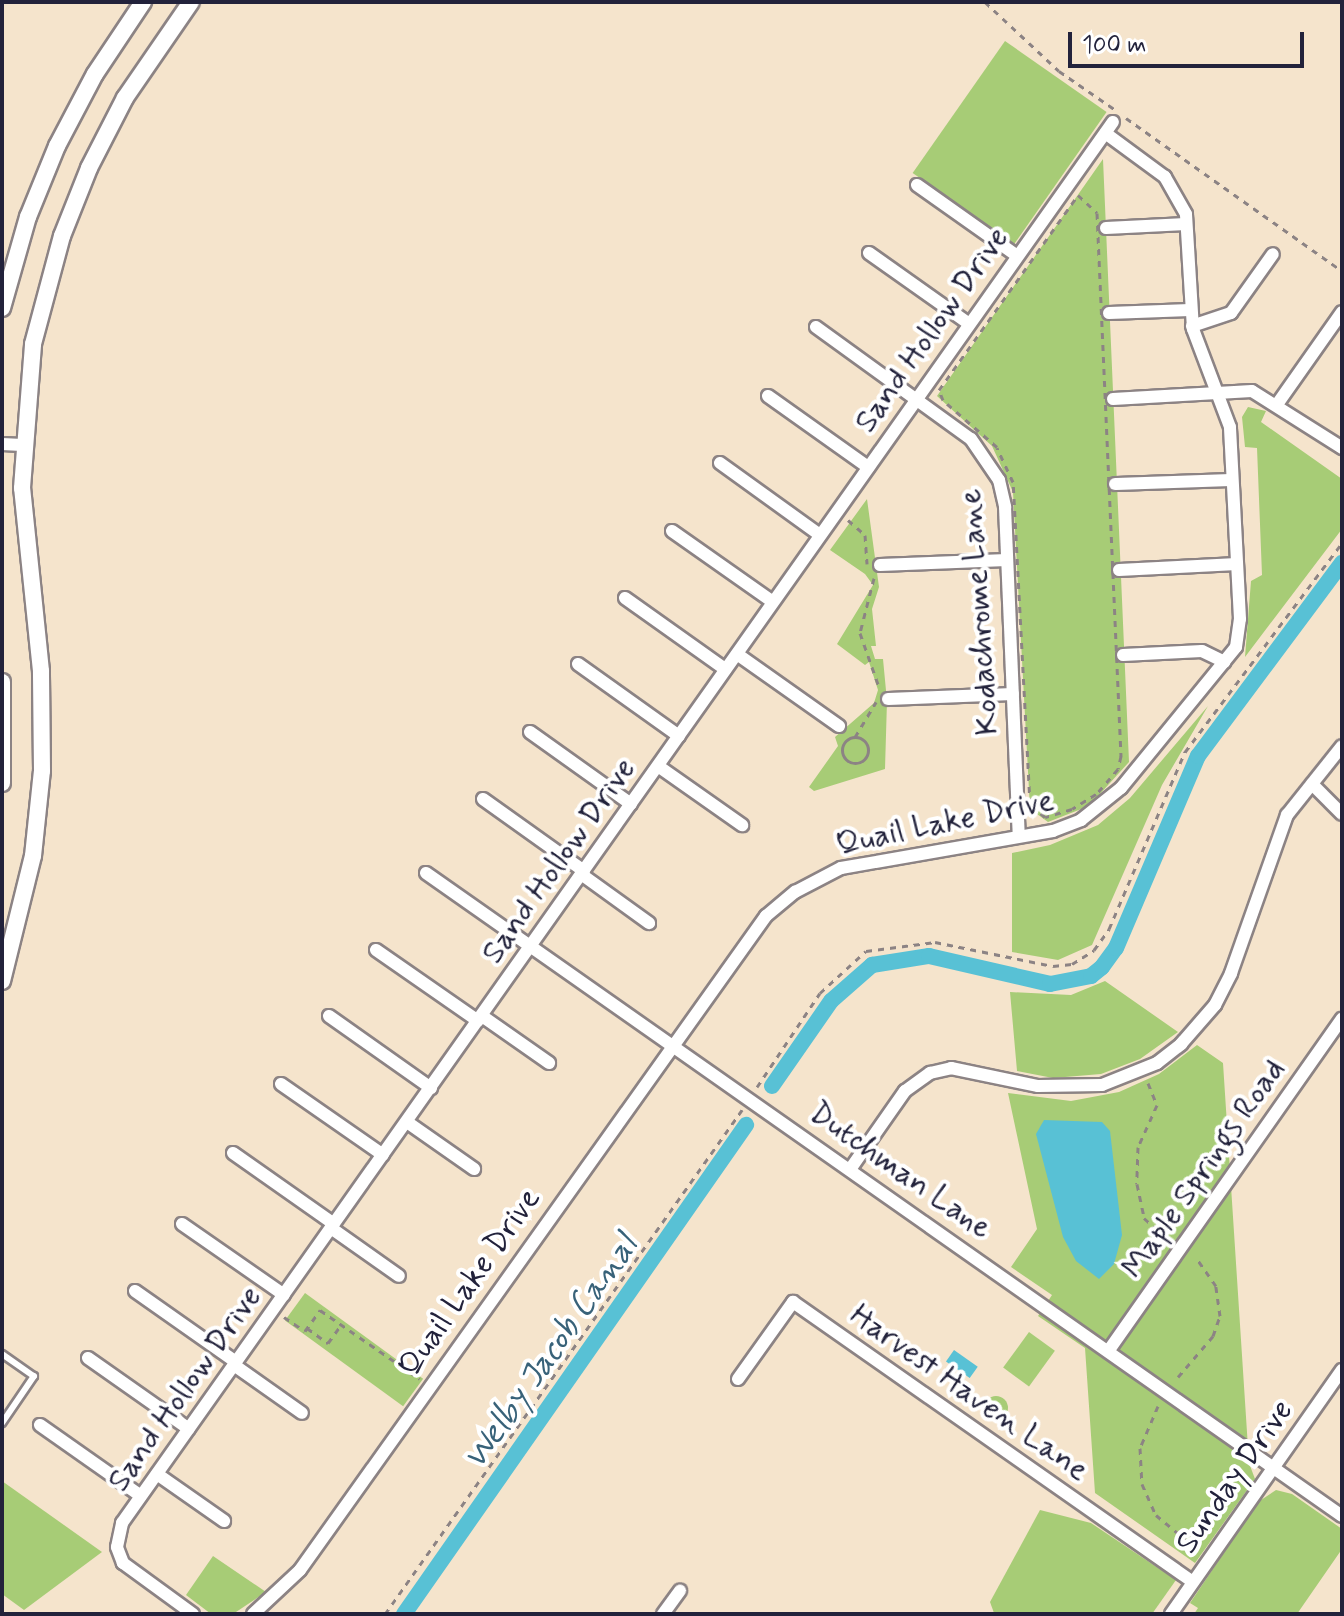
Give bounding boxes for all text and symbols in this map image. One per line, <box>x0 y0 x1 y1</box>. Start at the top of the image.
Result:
scale bar <box>1072 16 1308 66</box>
text: 100 m <box>1082 30 1146 61</box>
street label: Sand Hollow Drive <box>847 221 1017 439</box>
street label: Kodachrome Lane <box>952 489 1008 735</box>
street label: Sand Hollow Drive <box>474 752 644 970</box>
street label: Quail Lake Drive <box>831 781 1059 865</box>
street label: Maple Springs Road <box>1114 1052 1294 1286</box>
street label: Dutchman Lane <box>800 1093 1000 1249</box>
street label: Quail Lake Drive <box>390 1180 550 1386</box>
water label: Welby Jacob Canal <box>456 1228 646 1476</box>
street label: Sand Hollow Drive <box>100 1280 270 1498</box>
street label: Harvest Haven Lane <box>844 1297 1094 1489</box>
street label: Sunday Drive <box>1168 1393 1302 1561</box>

